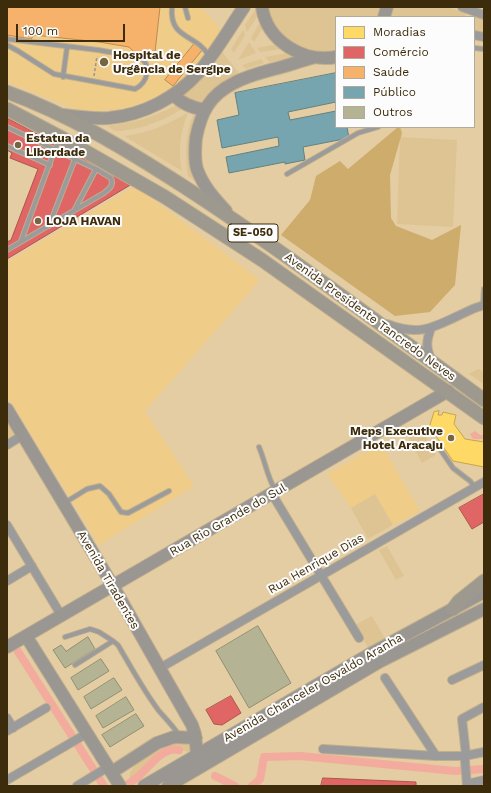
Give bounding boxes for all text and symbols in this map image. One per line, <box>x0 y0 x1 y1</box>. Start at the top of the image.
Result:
scale bar <box>18 16 127 42</box>
legend <box>335 16 475 128</box>
text: 100 m <box>23 24 58 38</box>
text: Moradias <box>373 25 426 39</box>
text: Comércio <box>373 45 429 59</box>
place label: Hospital de Urgência de Sergipe <box>113 48 231 76</box>
marker: Hospital de Urgência de Sergipe <box>98 56 110 68</box>
text: Saúde <box>373 65 409 79</box>
text: Público <box>373 85 416 99</box>
text: Outros <box>373 105 413 119</box>
place label: Estatua da Liberdade <box>26 131 90 159</box>
marker: Estatua da Liberdade <box>13 140 23 150</box>
place label: LOJA HAVAN <box>46 214 121 228</box>
marker: LOJA HAVAN <box>33 216 43 226</box>
road number: SE-050 <box>228 224 278 242</box>
street label: Avenida Presidente Tancredo Neves <box>281 250 459 384</box>
place label: Meps Executive Hotel Aracaju <box>350 424 443 452</box>
marker: Meps Executive Hotel Aracaju <box>446 433 456 443</box>
street label: Rua Rio Grande do Sul <box>167 481 289 559</box>
street label: Avenida Tiradentes <box>74 528 142 632</box>
street label: Rua Henrique Dias <box>266 531 366 597</box>
street label: Avenida Chanceler Osvaldo Aranha <box>221 631 405 745</box>

